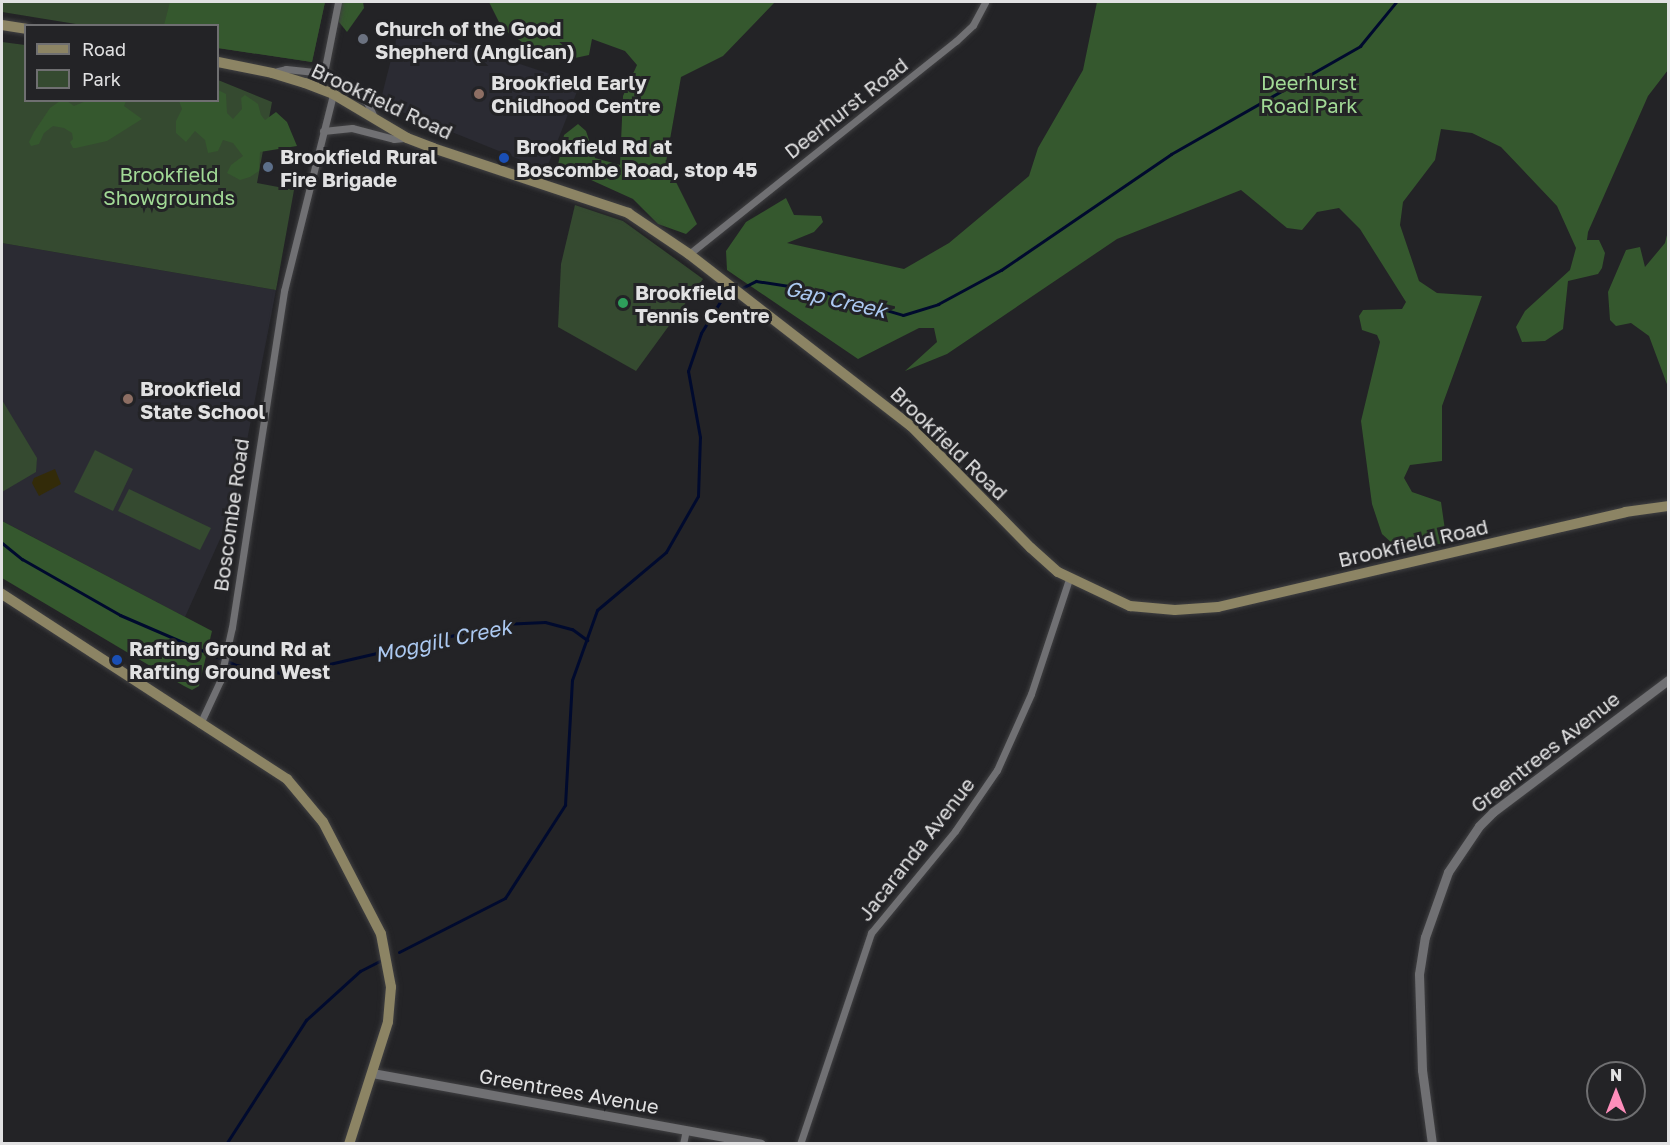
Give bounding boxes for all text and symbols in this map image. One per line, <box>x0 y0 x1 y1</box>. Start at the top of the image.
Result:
place label: Church of the Good Shepherd (Anglican) <box>375 16 574 63</box>
legend <box>24 24 219 102</box>
marker: Church of the Good Shepherd (Anglican) <box>356 32 370 46</box>
text: Road <box>82 38 126 60</box>
street label: Deerhurst Road <box>780 52 912 164</box>
street label: Brookfield Road <box>308 58 456 144</box>
text: Park <box>82 68 121 90</box>
place label: Brookfield Early Childhood Centre <box>491 70 660 117</box>
park label: Deerhurst Road Park <box>1260 70 1358 117</box>
marker: Brookfield Early Childhood Centre <box>472 87 486 101</box>
place label: Brookfield Rd at Boscombe Road, stop 45 <box>516 134 757 181</box>
place label: Brookfield Rural Fire Brigade <box>280 144 437 191</box>
marker: Brookfield Rd at Boscombe Road, stop 45 <box>497 151 511 165</box>
marker: Brookfield Rural Fire Brigade <box>261 160 275 174</box>
park label: Brookfield Showgrounds <box>103 162 235 209</box>
water label: Gap Creek <box>783 275 889 323</box>
place label: Brookfield Tennis Centre <box>635 280 769 327</box>
marker: Brookfield Tennis Centre <box>616 296 630 310</box>
place label: Brookfield State School <box>140 376 265 423</box>
street label: Brookfield Road <box>886 381 1012 505</box>
marker: Brookfield State School <box>121 392 135 406</box>
street label: Boscombe Road <box>208 437 254 593</box>
street label: Brookfield Road <box>1336 514 1490 572</box>
water label: Moggill Creek <box>372 613 514 667</box>
place label: Rafting Ground Rd at Rafting Ground West <box>129 636 331 683</box>
marker: Rafting Ground Rd at Rafting Ground West <box>110 653 124 667</box>
street label: Greentrees Avenue <box>1466 687 1624 817</box>
street label: Jacaranda Avenue <box>853 773 979 925</box>
north arrow <box>1586 1061 1646 1121</box>
street label: Greentrees Avenue <box>477 1063 661 1119</box>
text: N <box>1610 1065 1622 1085</box>

